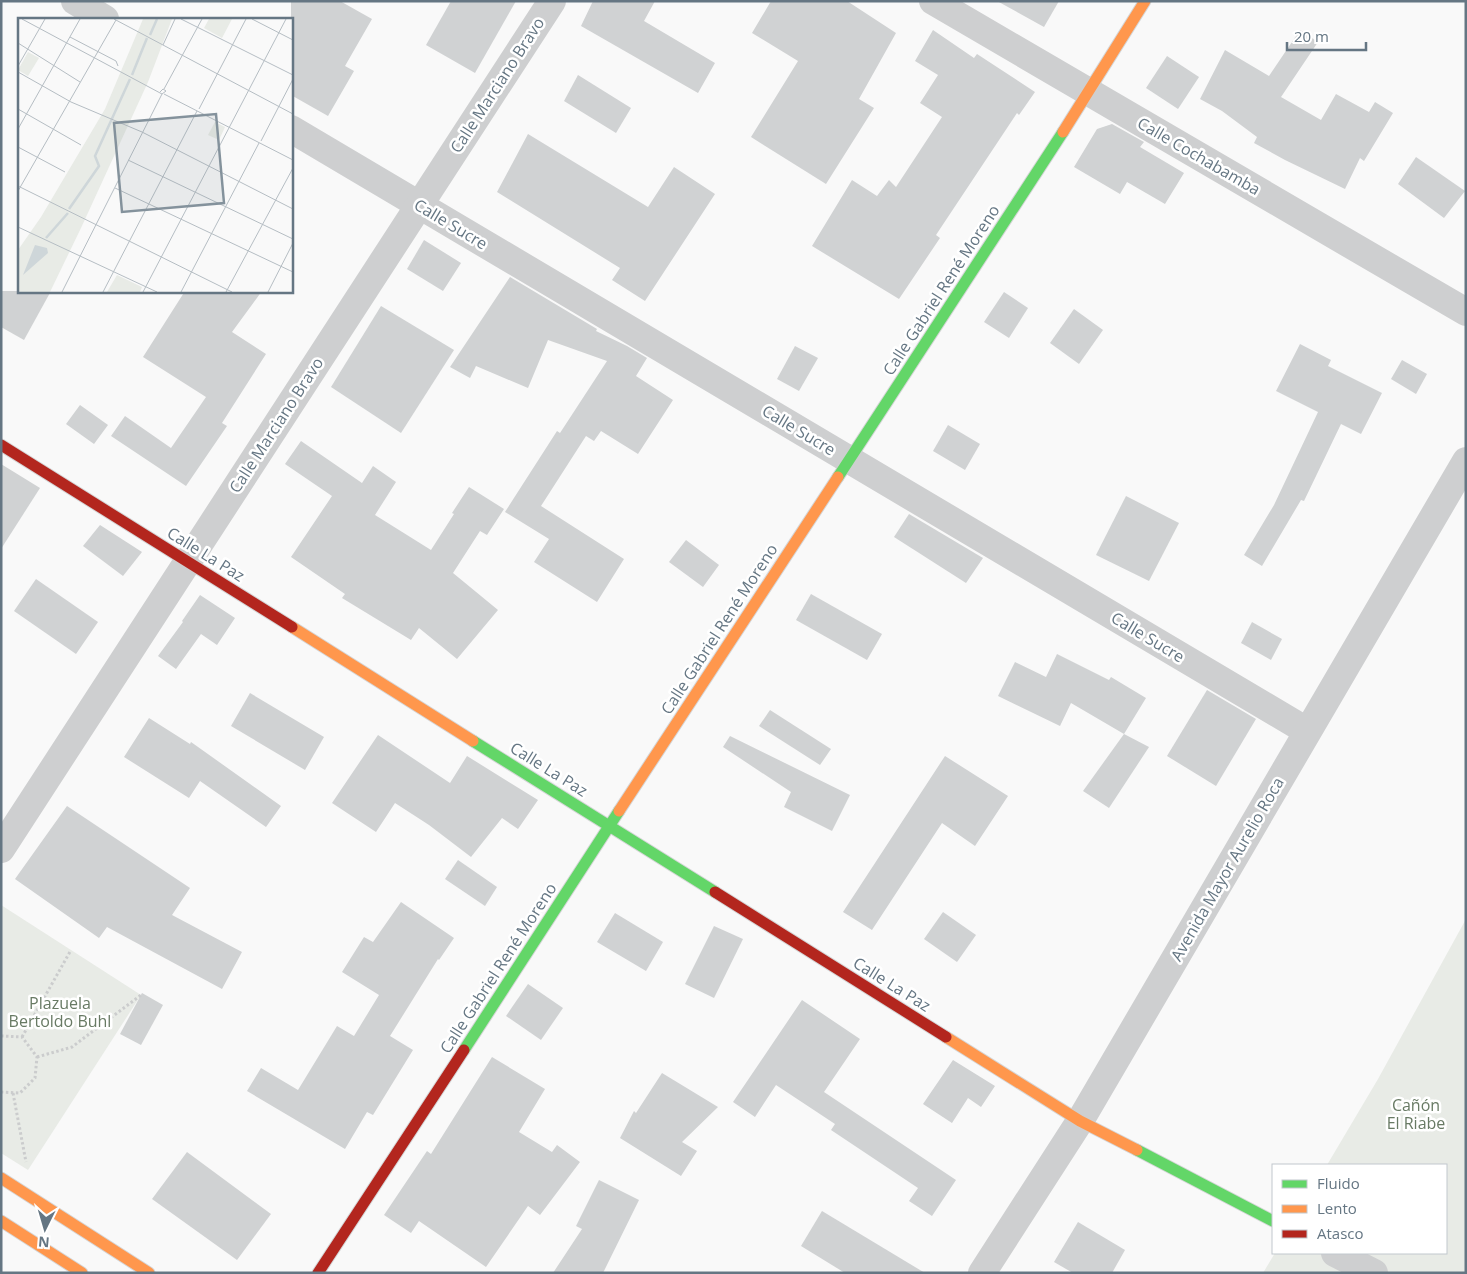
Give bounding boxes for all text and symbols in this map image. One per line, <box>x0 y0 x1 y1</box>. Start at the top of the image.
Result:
street label: Calle Marciano Bravo <box>445 13 549 157</box>
inset map <box>18 18 292 292</box>
scale bar <box>1287 20 1366 52</box>
text: 20 m <box>1294 26 1329 46</box>
street label: Calle Cochabamba <box>1134 112 1264 200</box>
street label: Calle Sucre <box>410 193 492 255</box>
street label: Calle Gabriel René Moreno <box>878 201 1004 379</box>
street label: Calle Marciano Bravo <box>224 353 328 497</box>
street label: Calle Sucre <box>758 399 840 461</box>
street label: Calle La Paz <box>163 521 249 587</box>
street label: Calle Gabriel René Moreno <box>656 540 782 718</box>
street label: Calle Sucre <box>1107 606 1189 668</box>
street label: Calle La Paz <box>506 736 592 802</box>
street label: Avenida Mayor Aurelio Roca <box>1165 773 1289 965</box>
street label: Calle Gabriel René Moreno <box>435 879 561 1057</box>
street label: Calle La Paz <box>849 951 935 1017</box>
park label: Plazuela Bertoldo Buhl <box>9 992 111 1032</box>
park label: Cañón El Riabe <box>1387 1094 1445 1134</box>
legend <box>1272 1164 1447 1254</box>
text: Fluido <box>1317 1173 1360 1193</box>
text: Lento <box>1317 1198 1357 1218</box>
north arrow <box>20 1204 70 1254</box>
text: Atasco <box>1317 1223 1364 1243</box>
text: N <box>37 1232 50 1252</box>

